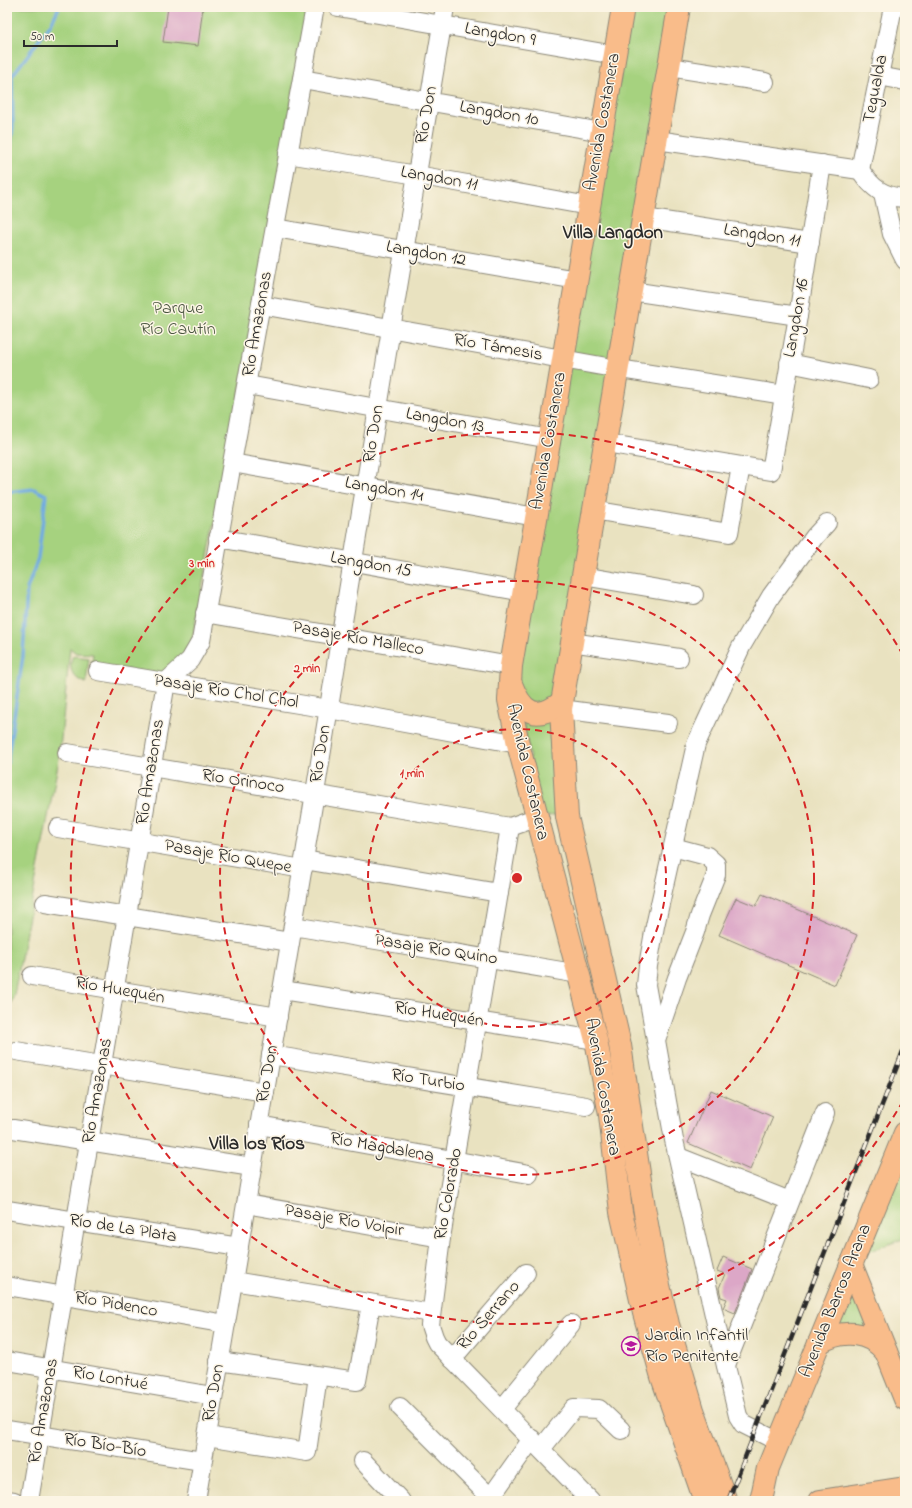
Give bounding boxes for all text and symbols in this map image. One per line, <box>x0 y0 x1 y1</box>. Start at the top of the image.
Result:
street label: Langdon 9 <box>462 16 538 55</box>
scale bar <box>24 22 117 48</box>
text: 50 m <box>30 28 54 46</box>
street label: Avenida Costanera <box>578 51 628 193</box>
street label: Tegualda <box>857 52 896 126</box>
street label: Río Don <box>409 84 445 146</box>
street label: Langdon 10 <box>457 94 541 135</box>
street label: Langdon 11 <box>398 159 480 200</box>
street label: Langdon 11 <box>721 217 803 256</box>
district label: Villa Langdon <box>562 220 663 249</box>
street label: Langdon 12 <box>384 234 468 275</box>
street label: Río Amazonas <box>236 269 280 379</box>
street label: Langdon 16 <box>777 276 818 360</box>
park label: Parque Río Cautín <box>140 296 216 343</box>
street label: Río Támesis <box>451 327 545 369</box>
street label: Avenida Costanera <box>524 370 574 512</box>
street label: Langdon 13 <box>403 401 486 442</box>
street label: Río Don <box>357 403 391 465</box>
street label: Langdon 14 <box>342 470 426 511</box>
street label: Langdon 15 <box>328 545 414 586</box>
text: 3 min <box>188 555 215 573</box>
street label: Pasaje Río Malleco <box>290 615 426 663</box>
text: 2 min <box>293 660 320 678</box>
street label: Pasaje Río Chol Chol <box>152 668 300 716</box>
street label: Avenida Costanera <box>499 701 555 843</box>
street label: Río Amazonas <box>130 717 172 827</box>
street label: Río Don <box>304 723 338 785</box>
street label: Río Orinoco <box>200 763 286 801</box>
text: 1 min <box>400 765 424 783</box>
street label: Pasaje Río Quepe <box>162 833 295 881</box>
centre of rings <box>510 871 524 885</box>
street label: Pasaje Río Quino <box>373 927 499 973</box>
street label: Río Huequén <box>73 970 167 1012</box>
street label: Río Huequén <box>392 995 486 1035</box>
street label: Avenida Costanera <box>577 1016 627 1158</box>
street label: Río Amazonas <box>76 1036 120 1146</box>
street label: Río Don <box>250 1043 286 1105</box>
street label: Río Turbio <box>389 1062 467 1100</box>
street label: Río Magdalena <box>328 1126 436 1171</box>
district label: Villa los Ríos <box>208 1131 305 1158</box>
street label: Río Colorado <box>428 1146 470 1242</box>
street label: Pasaje Río Voipir <box>282 1198 406 1244</box>
street label: Río de La Plata <box>67 1208 179 1250</box>
street label: Avenida Barros Arana <box>793 1220 879 1382</box>
street label: Río Serrano <box>451 1275 527 1357</box>
street label: Río Pidenco <box>72 1285 160 1325</box>
place label: Jardin Infantil Río Penitente <box>645 1323 748 1370</box>
school or university icon: Jardin Infantil Río Penitente <box>620 1335 642 1357</box>
street label: Río Amazonas <box>22 1356 66 1466</box>
street label: Río Lontué <box>70 1360 151 1399</box>
street label: Río Don <box>196 1362 232 1424</box>
street label: Río Bío-Bío <box>62 1427 148 1465</box>

